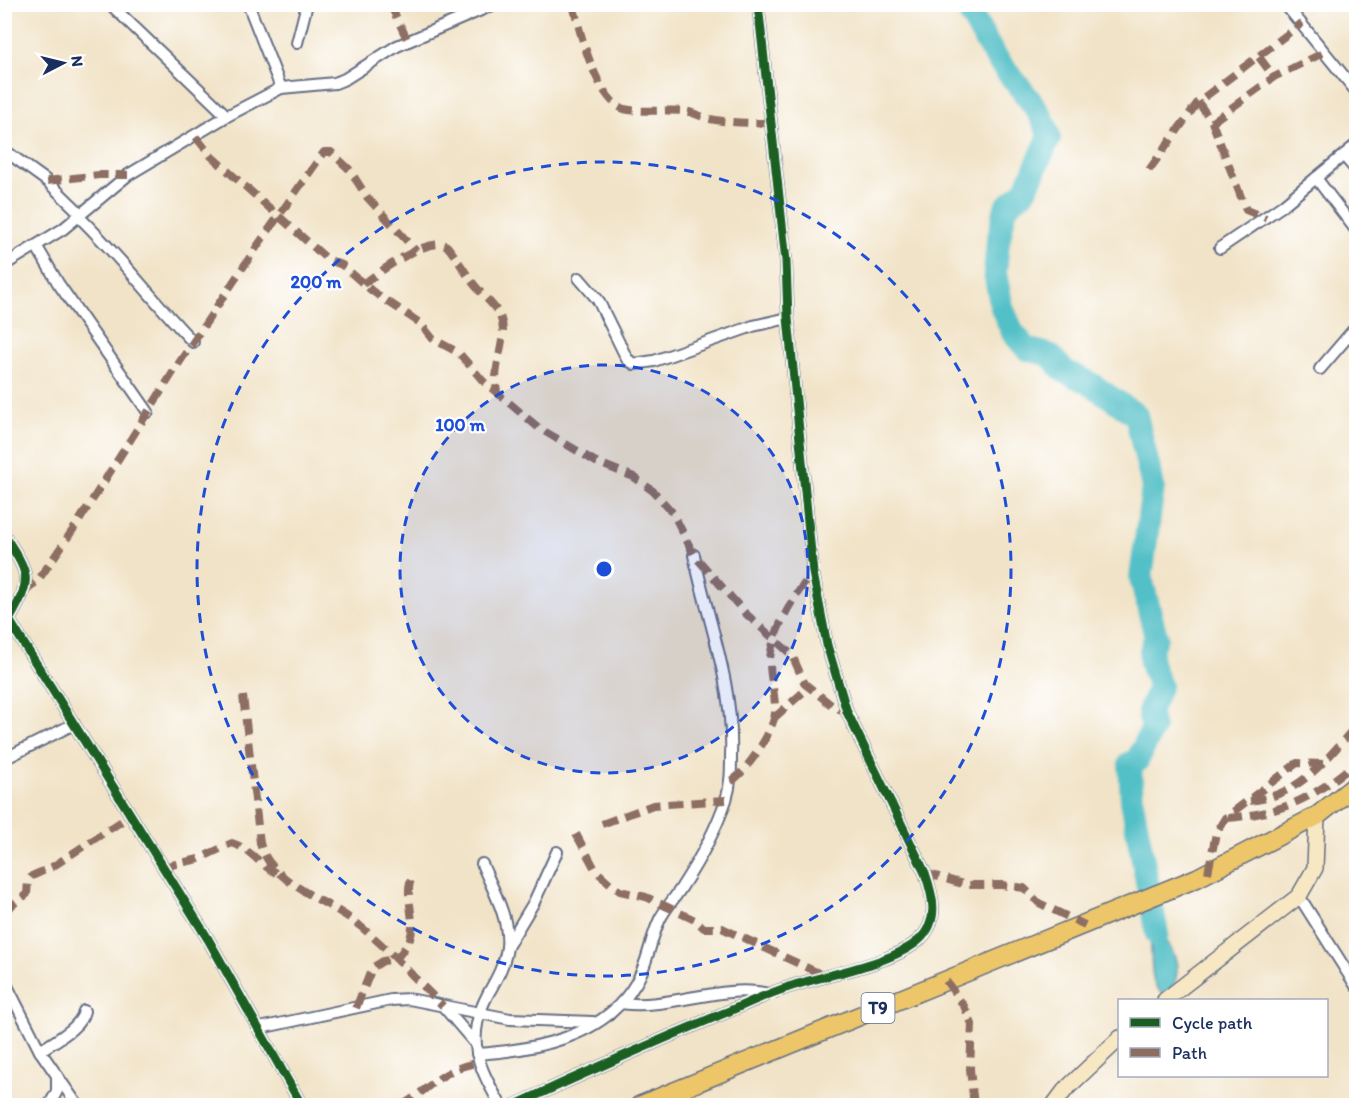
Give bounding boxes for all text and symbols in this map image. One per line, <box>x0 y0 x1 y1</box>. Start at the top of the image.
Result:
north arrow <box>33 33 93 93</box>
text: N <box>67 55 87 68</box>
text: 200 m <box>291 271 342 293</box>
text: 100 m <box>435 414 486 436</box>
centre of rings <box>594 559 614 579</box>
road number: T9 <box>862 993 894 1023</box>
legend <box>1118 999 1328 1077</box>
text: Cycle path <box>1172 1012 1253 1034</box>
text: Path <box>1172 1042 1207 1064</box>

